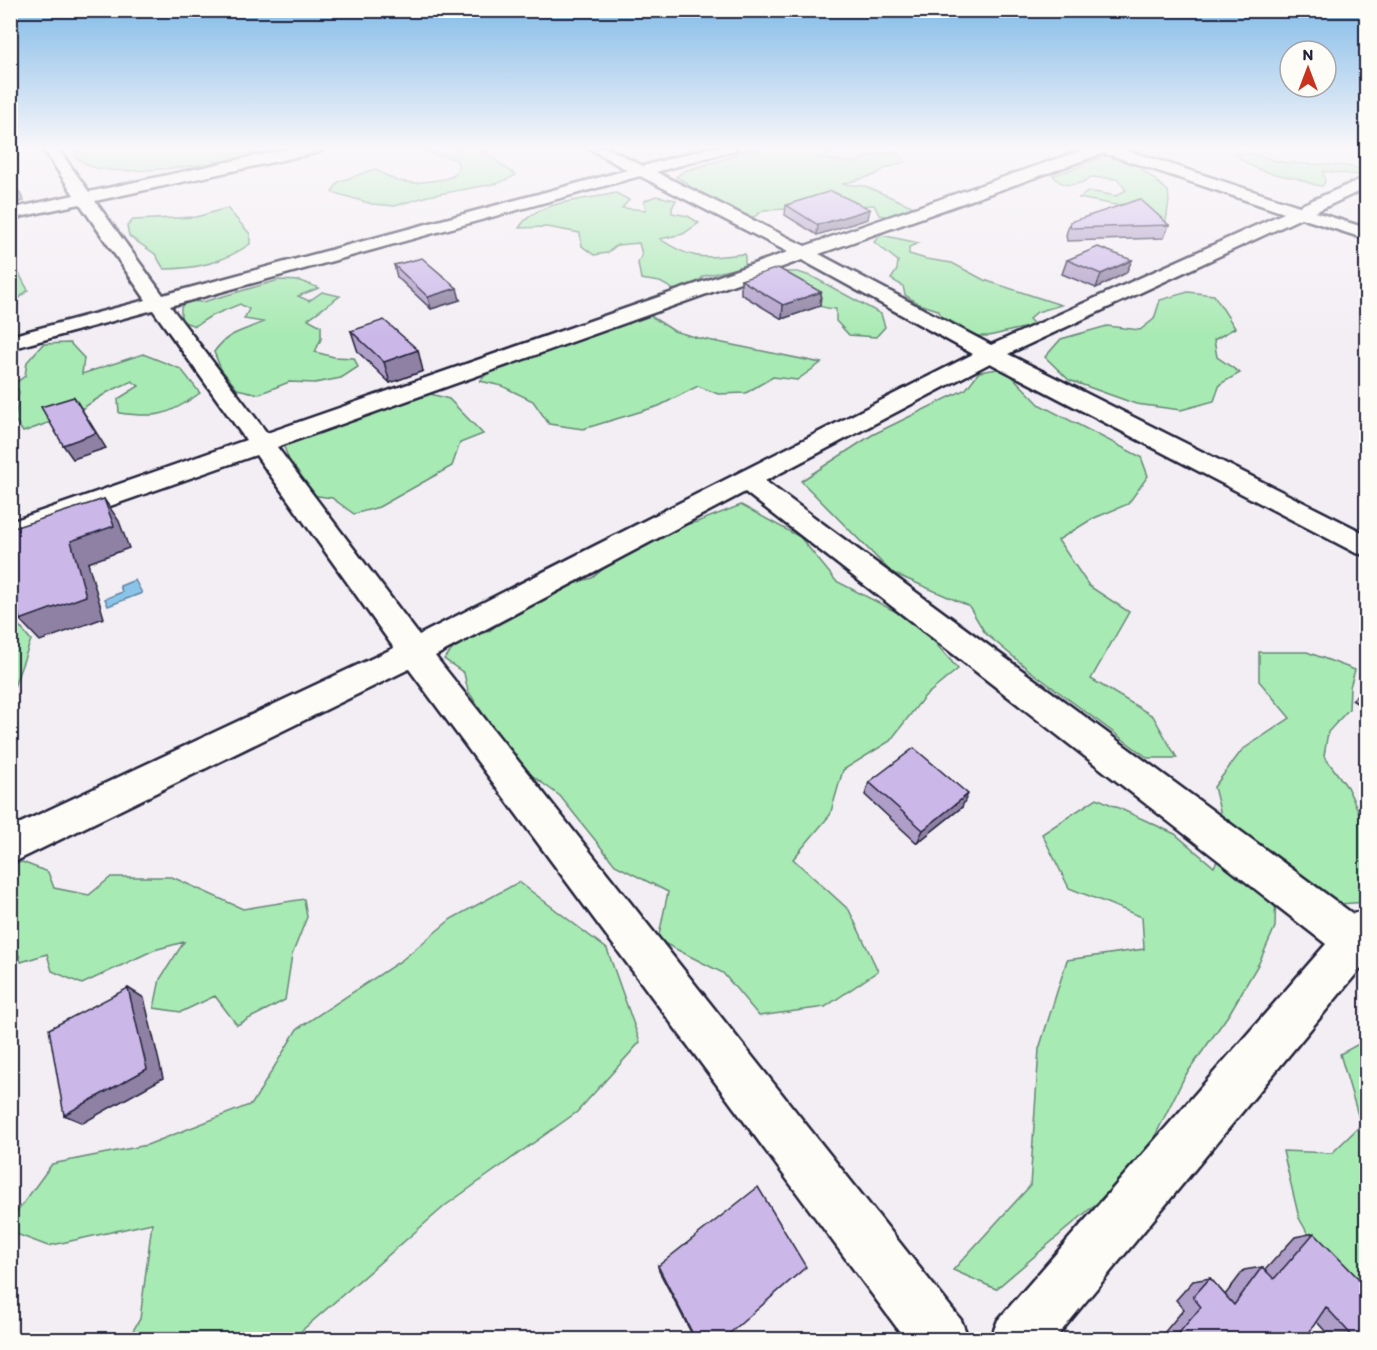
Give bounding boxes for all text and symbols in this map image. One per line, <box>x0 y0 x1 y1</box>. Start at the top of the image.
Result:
north arrow <box>1278 39 1338 99</box>
text: N <box>1303 45 1313 64</box>

